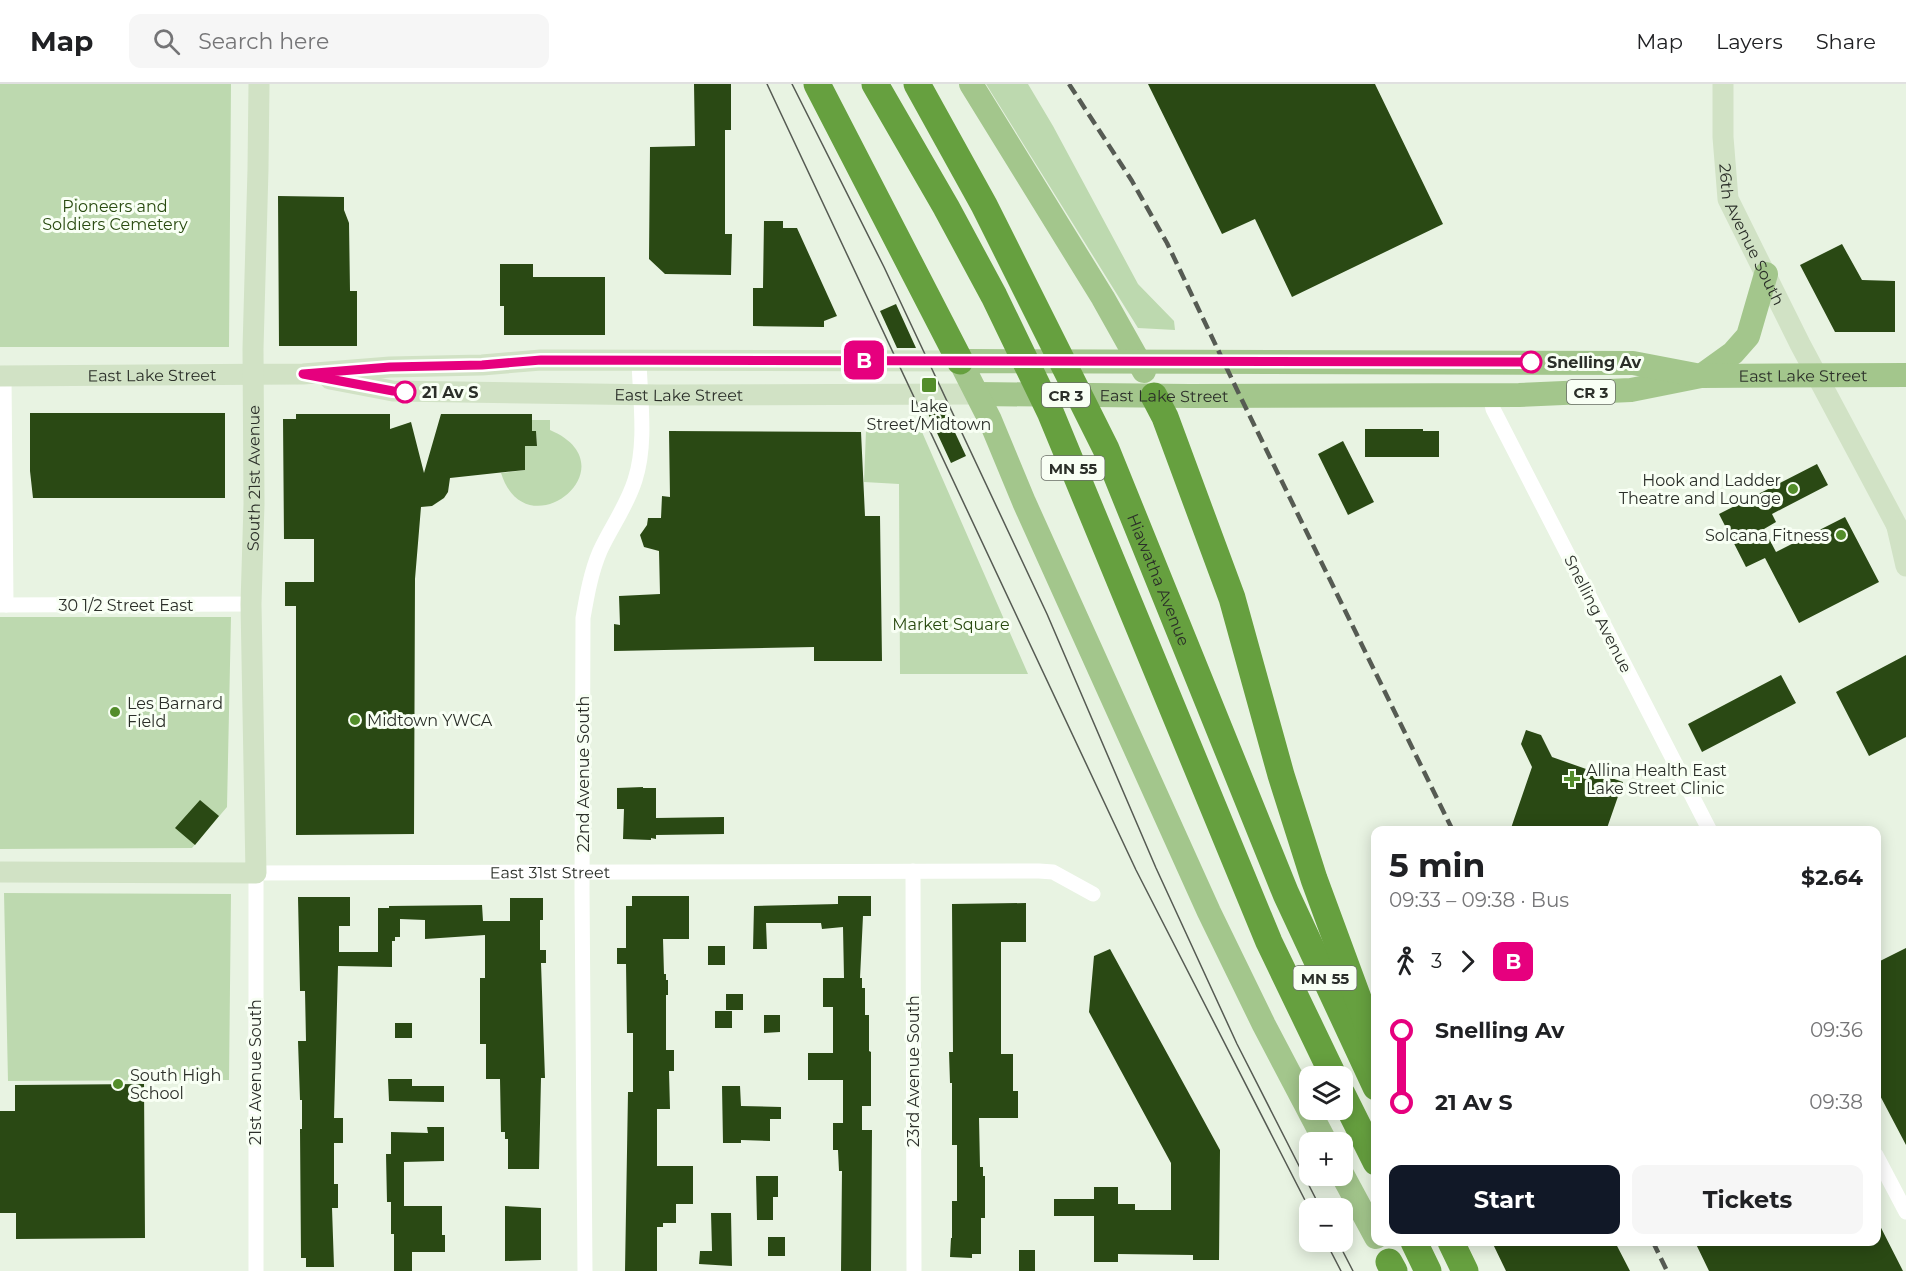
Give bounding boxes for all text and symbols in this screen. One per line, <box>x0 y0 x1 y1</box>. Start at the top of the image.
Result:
search box <box>129 14 549 68</box>
text: Map <box>30 24 93 58</box>
icon: search <box>150 25 183 58</box>
text: Search here <box>198 28 329 55</box>
text: Map <box>1636 29 1683 54</box>
text: Layers <box>1716 29 1783 54</box>
text: Share <box>1816 29 1876 54</box>
street label: 26th Avenue South <box>1716 163 1789 308</box>
park label: Pioneers and Soldiers Cemetery <box>42 197 188 234</box>
line badge: B <box>844 340 884 380</box>
text: B <box>856 348 872 373</box>
marker: Snelling Av <box>1520 351 1542 373</box>
place label: Snelling Av <box>1547 353 1642 372</box>
street label: East Lake Street <box>87 365 217 385</box>
street label: East Lake Street <box>1738 366 1868 385</box>
marker: Lake Street/Midtown <box>920 376 938 394</box>
road number: CR 3 <box>1567 380 1615 404</box>
marker: 21 Av S <box>394 381 416 403</box>
place label: 21 Av S <box>422 383 478 402</box>
road number: CR 3 <box>1042 383 1090 407</box>
street label: East Lake Street <box>614 385 744 405</box>
street label: East Lake Street <box>1099 386 1229 406</box>
place label: Lake Street/Midtown <box>867 397 991 434</box>
street label: South 21st Avenue <box>243 405 264 551</box>
road number: MN 55 <box>1042 456 1104 480</box>
place label: Hook and Ladder Theatre and Lounge <box>1619 471 1781 508</box>
marker: Hook and Ladder Theatre and Lounge <box>1786 482 1800 496</box>
street label: Hiawatha Avenue <box>1124 511 1194 649</box>
place label: Solcana Fitness <box>1705 526 1829 545</box>
marker: Solcana Fitness <box>1834 528 1848 542</box>
street label: Snelling Avenue <box>1560 552 1636 676</box>
street label: 30 1/2 Street East <box>58 596 194 615</box>
park label: Market Square <box>892 615 1010 634</box>
place label: Les Barnard Field <box>127 694 223 731</box>
street label: 22nd Avenue South <box>574 696 593 852</box>
marker: Les Barnard Field <box>108 705 122 719</box>
place label: Midtown YWCA <box>367 711 493 730</box>
marker: Midtown YWCA <box>348 713 362 727</box>
place label: Allina Health East Lake Street Clinic <box>1586 761 1727 798</box>
marker: Allina Health East Lake Street Clinic <box>1563 770 1581 788</box>
text: 5 min <box>1389 845 1485 885</box>
street label: East 31st Street <box>490 863 611 882</box>
text: $2.64 <box>1801 864 1863 891</box>
text: 09:33 – 09:38 · Bus <box>1389 888 1569 912</box>
icon: walk <box>1389 945 1422 978</box>
icon: forward <box>1451 945 1484 978</box>
text: 3 <box>1431 949 1442 973</box>
text: B <box>1505 949 1521 974</box>
road number: MN 55 <box>1294 966 1356 990</box>
street label: 23rd Avenue South <box>904 995 923 1147</box>
street label: 21st Avenue South <box>246 999 265 1145</box>
text: Snelling Av <box>1435 1017 1564 1044</box>
text: 09:36 <box>1810 1018 1863 1042</box>
place label: South High School <box>130 1066 221 1103</box>
map controls <box>1299 1066 1353 1252</box>
button: layers <box>1299 1066 1353 1120</box>
marker: South High School <box>111 1077 125 1091</box>
text: 21 Av S <box>1435 1089 1512 1116</box>
text: 09:38 <box>1809 1090 1863 1114</box>
button: + <box>1299 1132 1353 1186</box>
button: Start <box>1389 1165 1620 1234</box>
button: Tickets <box>1632 1165 1863 1234</box>
button: − <box>1299 1198 1353 1252</box>

